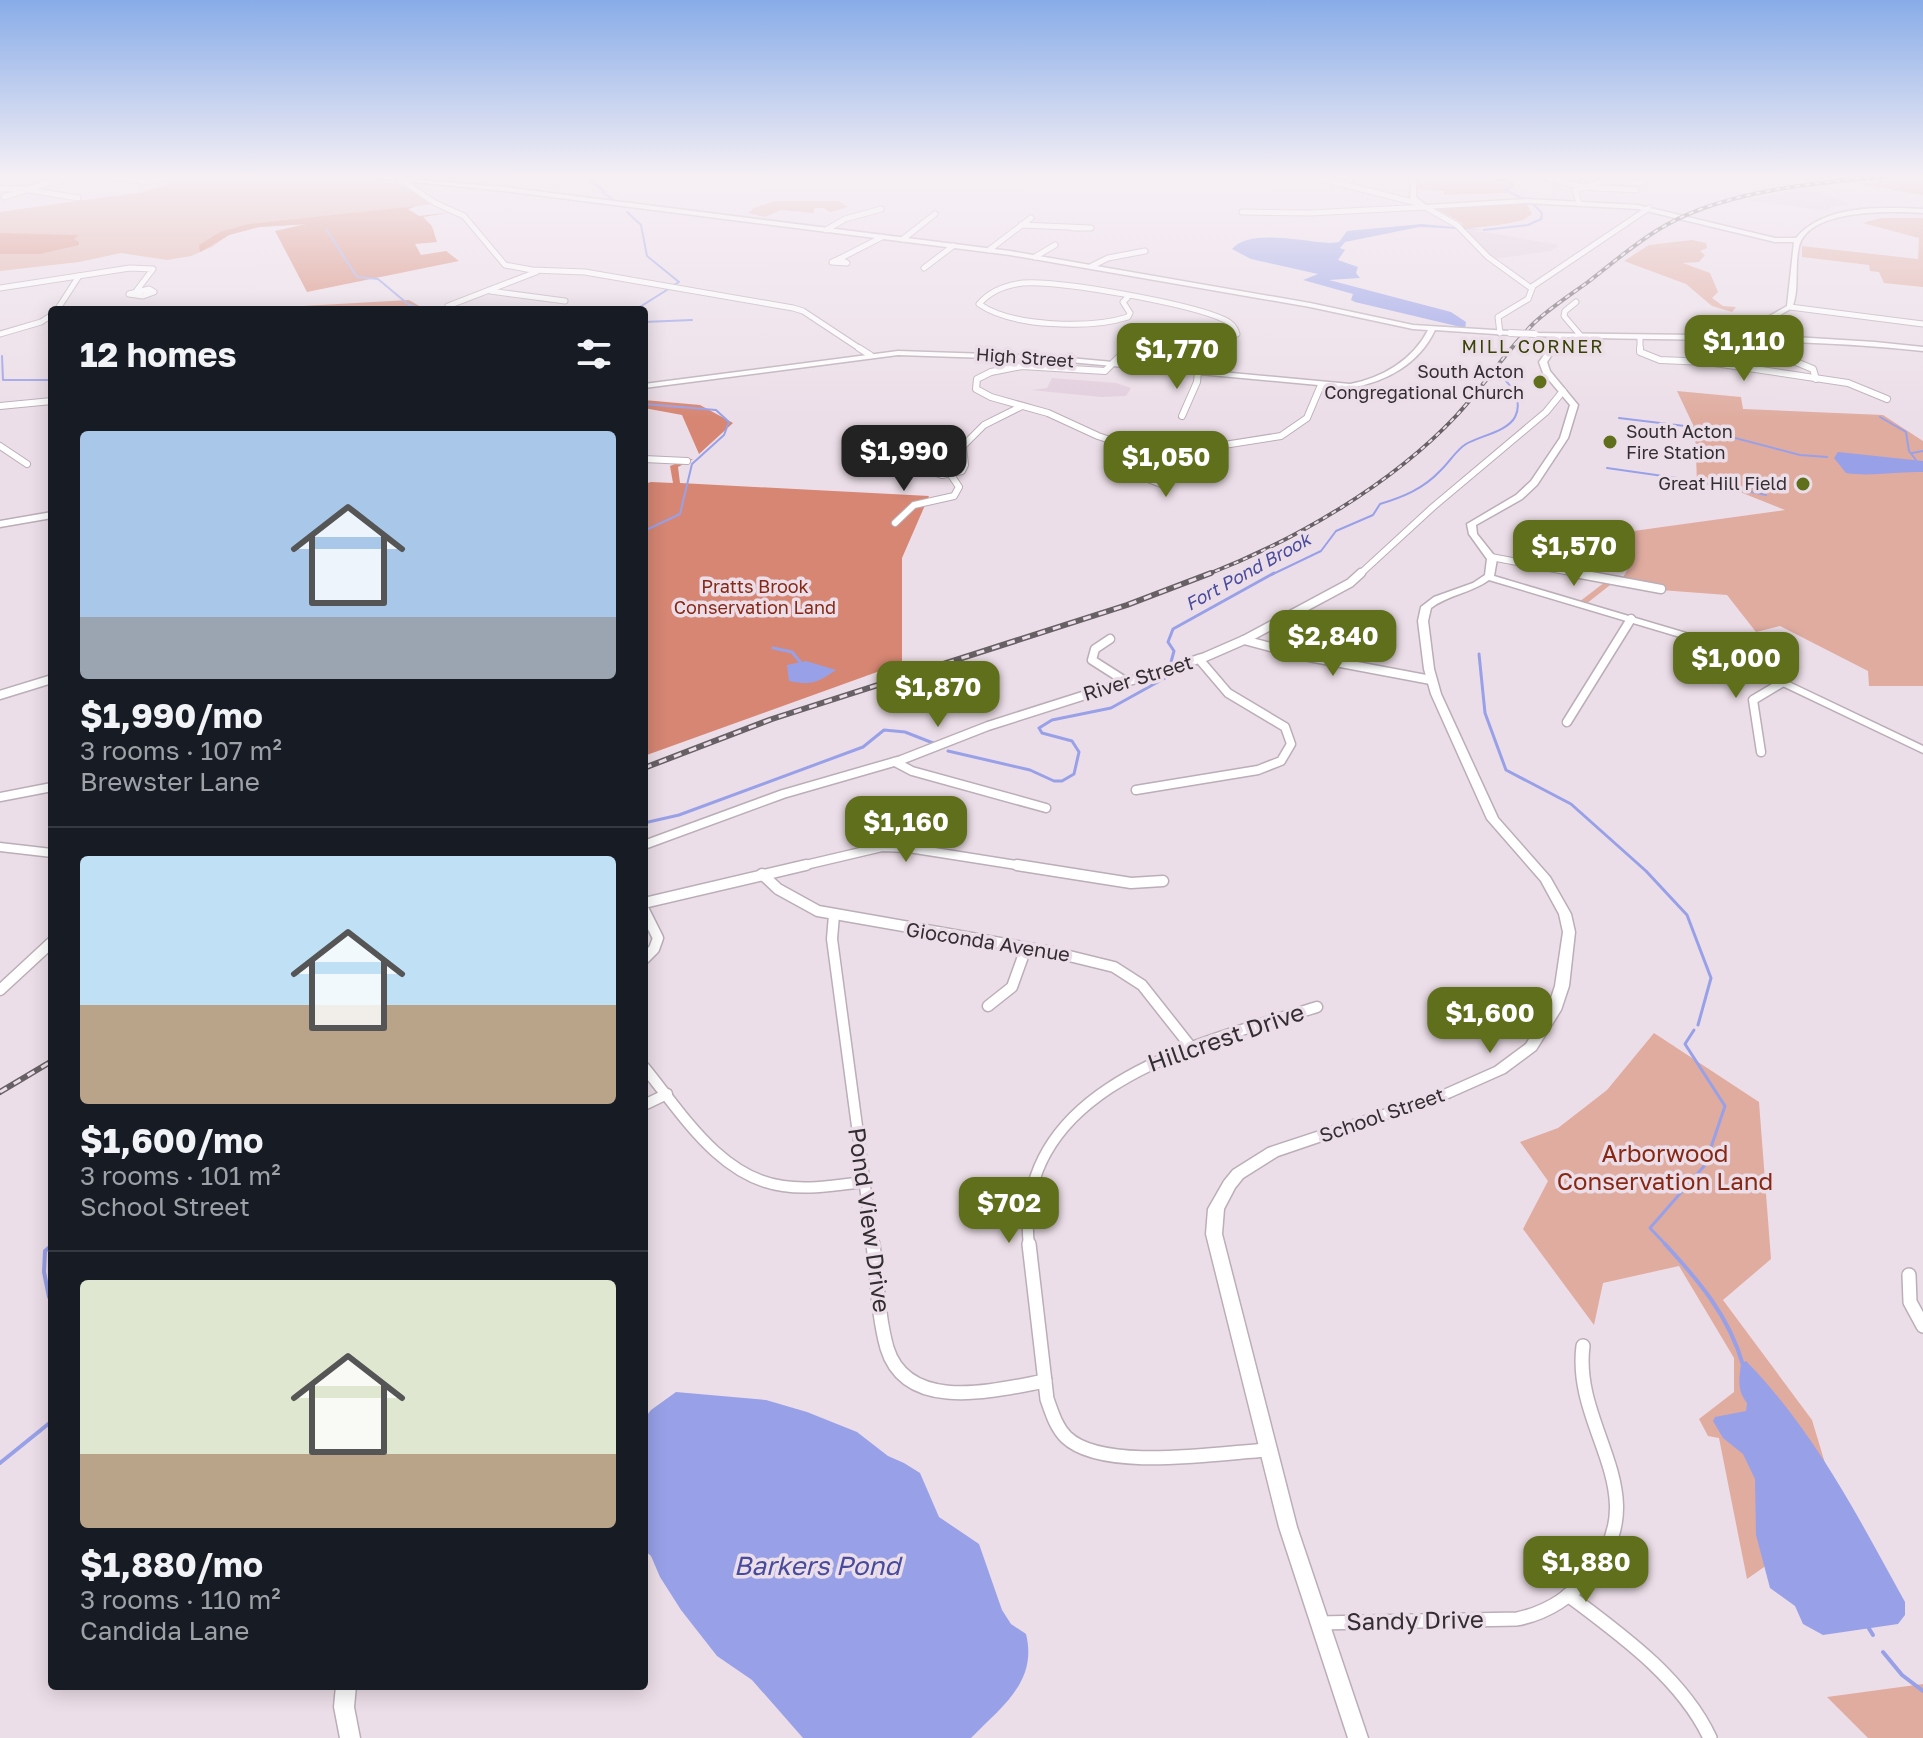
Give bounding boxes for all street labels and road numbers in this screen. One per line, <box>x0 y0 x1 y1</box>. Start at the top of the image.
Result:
street label: High Street <box>975 343 1075 371</box>
street label: River Street <box>1080 649 1195 705</box>
street label: Gioconda Avenue <box>904 916 1072 966</box>
street label: Hillcrest Drive <box>1143 996 1308 1077</box>
street label: School Street <box>1316 1081 1447 1147</box>
street label: Pond View Drive <box>843 1125 898 1314</box>
street label: Sandy Drive <box>1346 1604 1484 1635</box>

